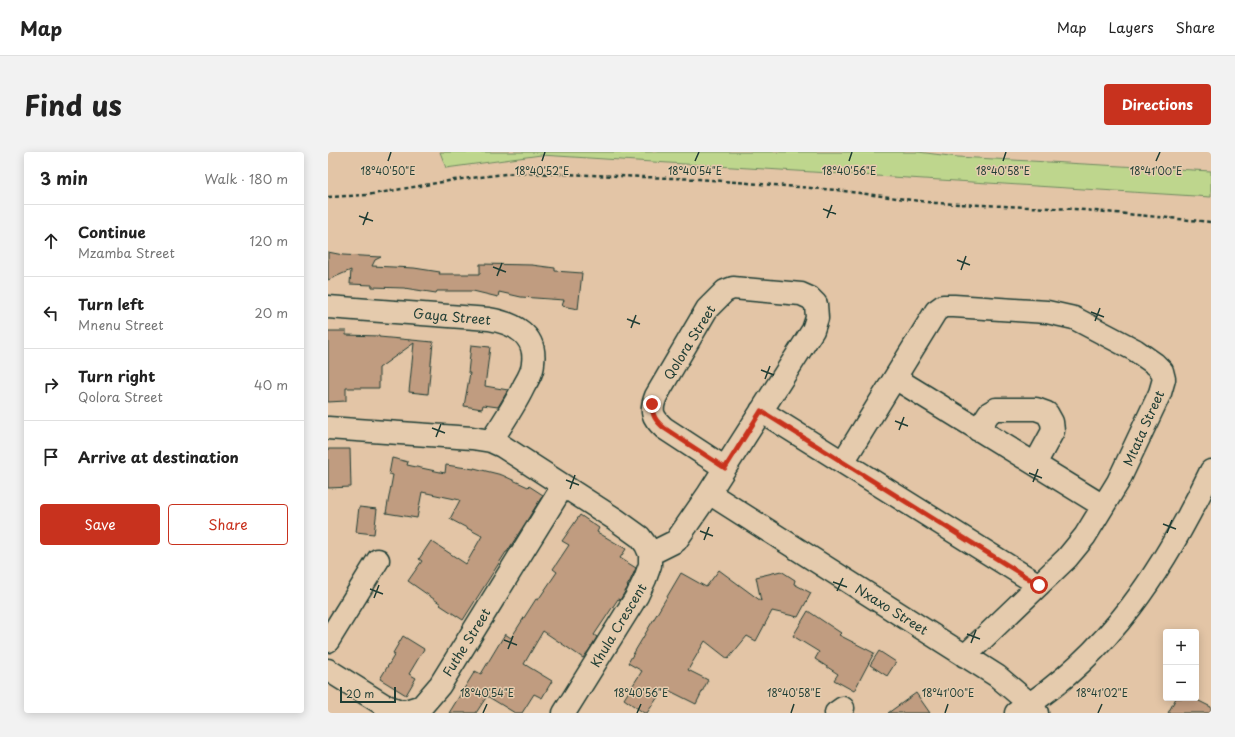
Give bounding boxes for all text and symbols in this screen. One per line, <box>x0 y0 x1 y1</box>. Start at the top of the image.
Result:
text: Map <box>20 14 62 42</box>
text: Map <box>1057 17 1087 38</box>
text: Layers <box>1109 17 1154 38</box>
text: Share <box>1176 17 1215 38</box>
text: Find us <box>24 83 122 126</box>
button: Directions <box>1104 84 1211 125</box>
text: 18°40'50"E <box>361 163 415 178</box>
text: 18°40'52"E <box>515 163 569 178</box>
text: 18°40'54"E <box>668 163 722 178</box>
text: 18°40'56"E <box>822 163 876 178</box>
text: 18°40'58"E <box>976 163 1030 178</box>
text: 18°41'00"E <box>1130 163 1182 178</box>
text: 3 min <box>40 165 88 191</box>
text: Walk · 180 m <box>205 169 288 188</box>
text: Continue <box>78 220 146 243</box>
icon: ahead <box>40 230 62 252</box>
text: 120 m <box>249 231 288 250</box>
text: Mzamba Street <box>78 243 175 262</box>
text: Turn left <box>78 292 144 315</box>
street label: Qolora Street <box>658 301 720 383</box>
icon: left <box>40 302 62 324</box>
text: 20 m <box>254 303 288 322</box>
street label: Gaya Street <box>412 303 492 329</box>
text: Mnenu Street <box>78 315 164 334</box>
text: Turn right <box>78 364 155 387</box>
icon: right <box>40 374 62 396</box>
text: 40 m <box>254 375 288 394</box>
text: Qolora Street <box>78 387 163 406</box>
street label: Mtata Street <box>1118 387 1168 469</box>
route end <box>643 395 661 413</box>
text: Arrive at destination <box>78 445 239 468</box>
icon: arrive <box>40 446 62 468</box>
button: Save <box>40 504 160 545</box>
button: Share <box>168 504 288 545</box>
route start <box>1030 576 1048 594</box>
street label: Khula Crescent <box>585 579 651 671</box>
street label: Nxaxo Street <box>852 579 932 639</box>
street label: Futhe Street <box>437 604 495 680</box>
map controls <box>1163 629 1199 701</box>
button: + <box>1163 629 1199 665</box>
button: − <box>1163 665 1199 701</box>
scale bar <box>340 685 396 704</box>
text: 20 m <box>346 685 374 702</box>
text: 18°40'54"E <box>460 685 514 700</box>
text: 18°40'56"E <box>614 685 668 700</box>
text: 18°40'58"E <box>767 685 821 700</box>
text: 18°41'00"E <box>922 685 974 700</box>
text: 18°41'02"E <box>1076 685 1128 700</box>

